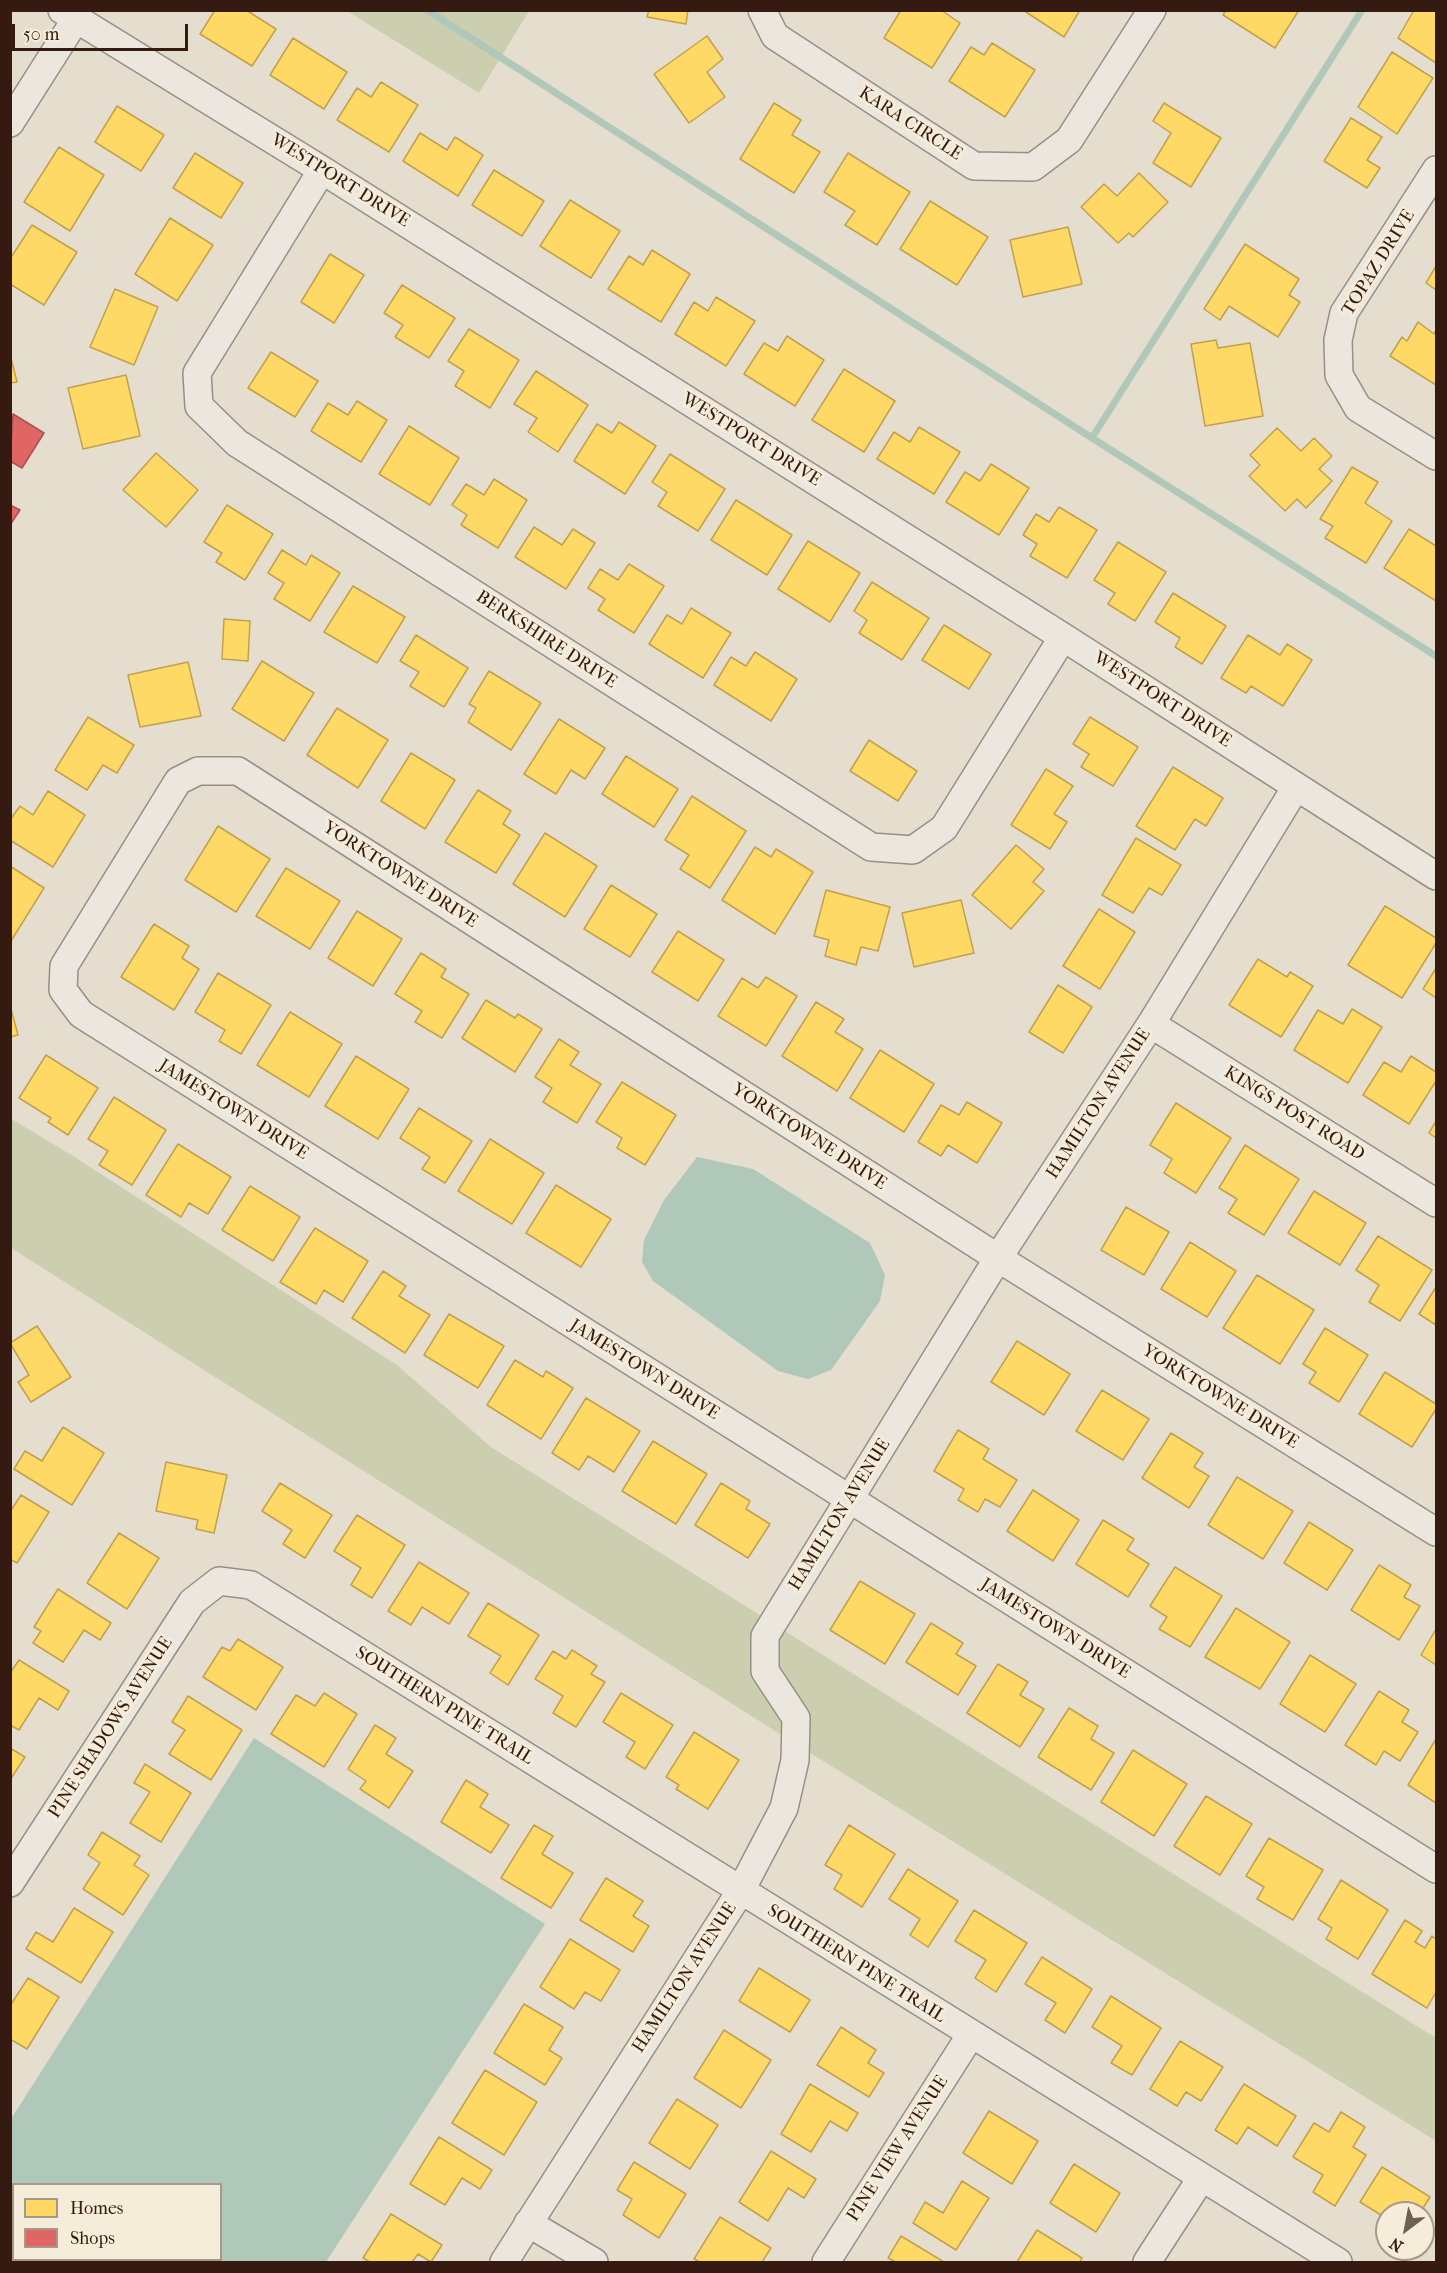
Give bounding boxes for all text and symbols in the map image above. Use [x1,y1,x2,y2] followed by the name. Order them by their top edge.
[15,12,190,50] scale bar
[23,24,59,45] text: 50 m
[854,83,966,165] street label: KARA CIRCLE
[266,129,414,233] street label: WESTPORT DRIVE
[1338,206,1420,320] street label: TOPAZ DRIVE
[677,388,825,492] street label: WESTPORT DRIVE
[472,586,620,694] street label: BERKSHIRE DRIVE
[1089,647,1235,753] street label: WESTPORT DRIVE
[319,817,481,933] street label: YORKTOWNE DRIVE
[1042,1025,1156,1183] street label: HAMILTON AVENUE
[154,1055,312,1165] street label: JAMESTOWN DRIVE
[1220,1062,1368,1166] street label: KINGS POST ROAD
[728,1079,890,1195] street label: YORKTOWNE DRIVE
[565,1315,723,1425] street label: JAMESTOWN DRIVE
[1138,1340,1302,1454] street label: YORKTOWNE DRIVE
[784,1435,896,1595] street label: HAMILTON AVENUE
[976,1574,1134,1684] street label: JAMESTOWN DRIVE
[44,1633,178,1823] street label: PINE SHADOWS AVENUE
[351,1642,537,1770] street label: SOUTHERN PINE TRAIL
[628,1899,742,2057] street label: HAMILTON AVENUE
[763,1900,949,2028] street label: SOUTHERN PINE TRAIL
[843,2072,953,2226] street label: PINE VIEW AVENUE
[12,2183,222,2261] legend
[70,2198,124,2219] text: Homes
[1375,2201,1435,2261] north arrow
[70,2228,115,2249] text: Shops
[1386,2234,1406,2256] text: N

